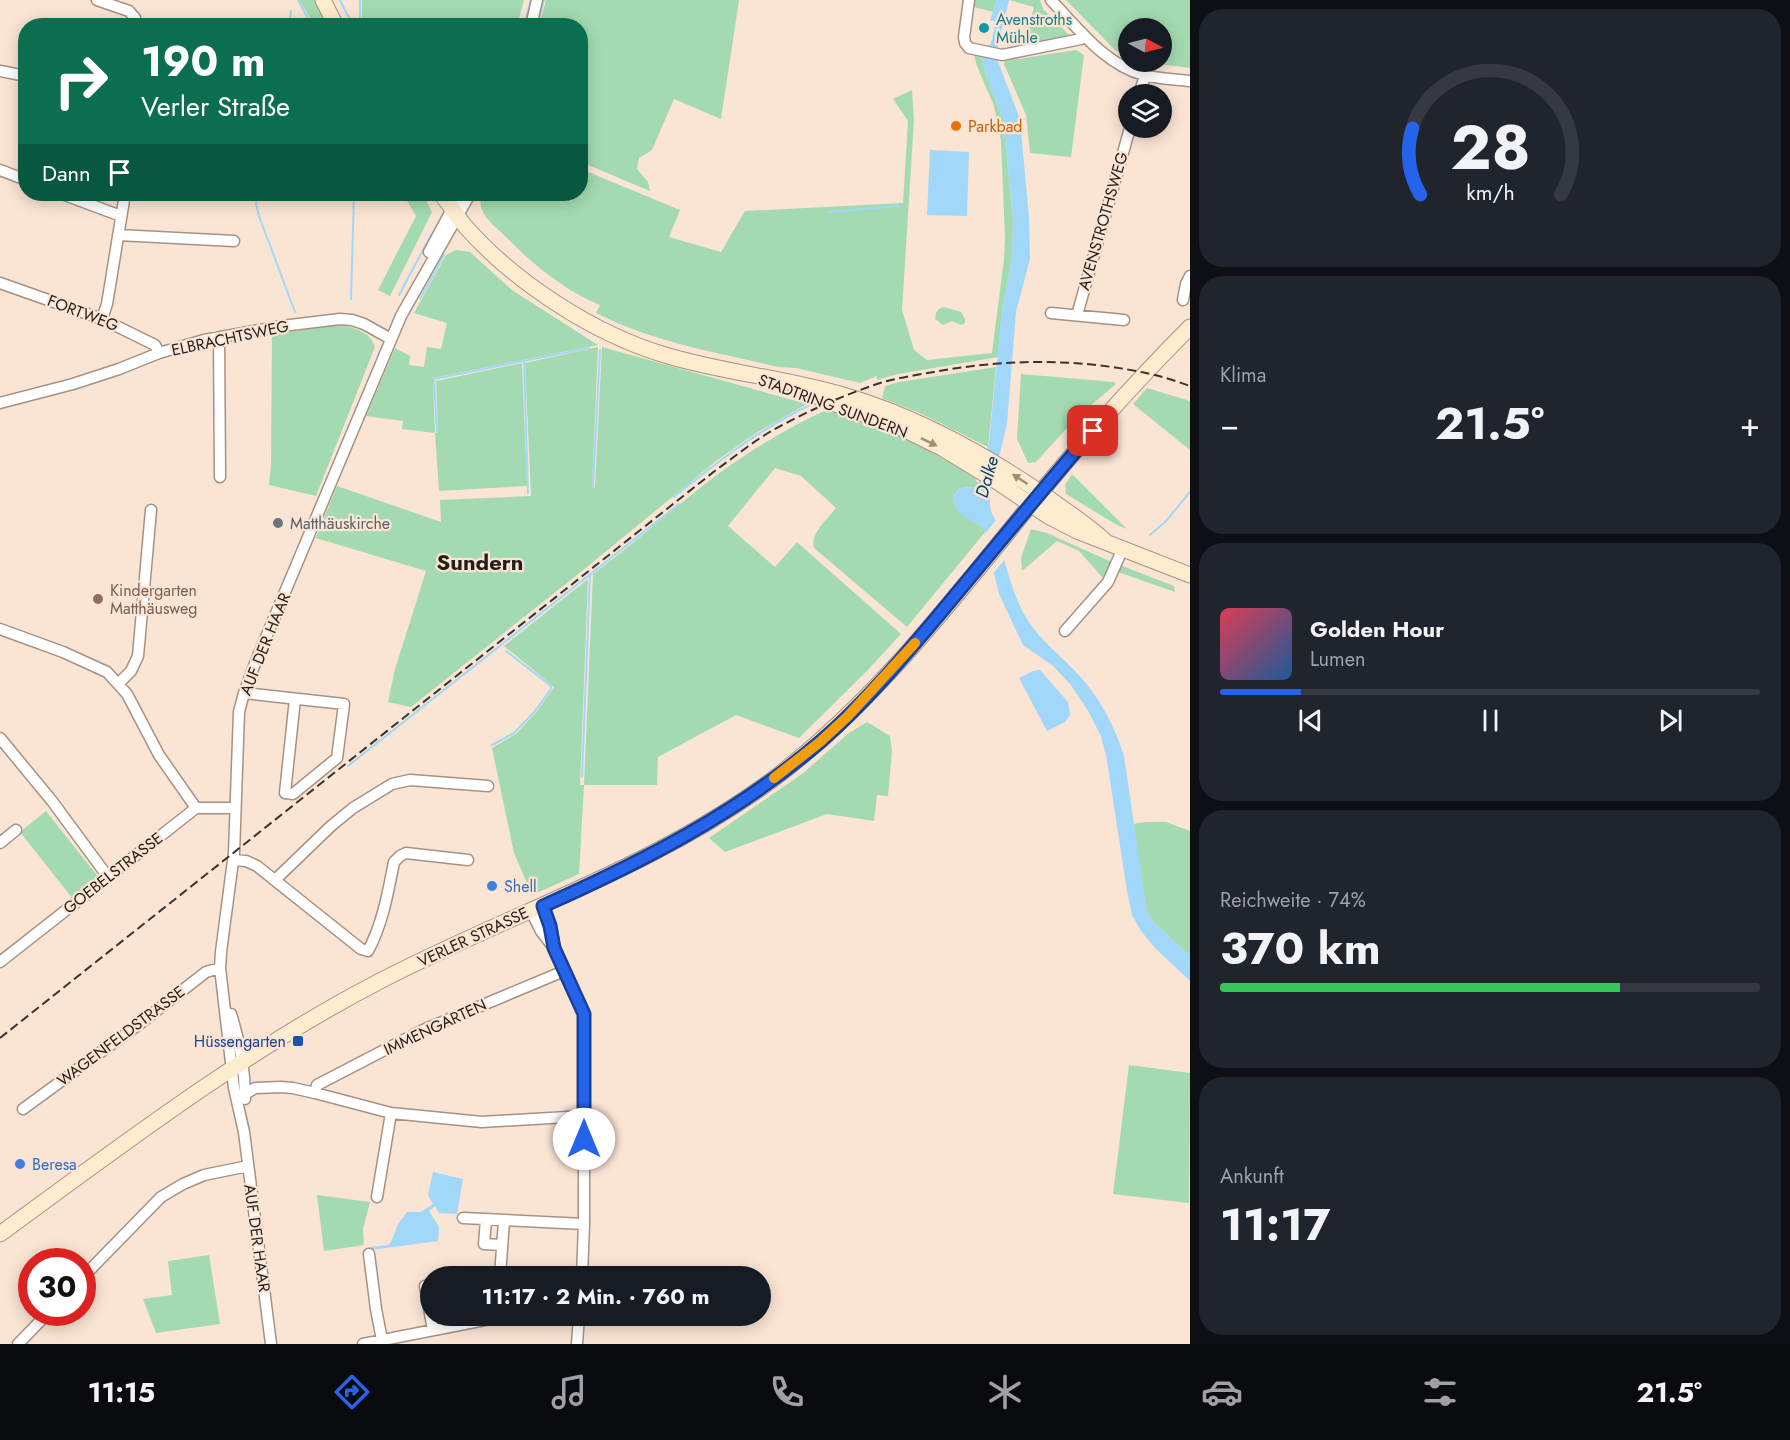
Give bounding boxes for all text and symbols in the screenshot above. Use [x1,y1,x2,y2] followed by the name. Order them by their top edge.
[996,8,1072,49] place label: Avenstroths Mühle
[1118,18,1172,72] north arrow
[1118,18,1172,138] map controls
[977,21,991,35] marker: Avenstroths Mühle
[141,31,265,92] text: 190 m
[42,42,120,120] icon: right
[1118,84,1172,138] button: layers
[141,87,290,126] text: Verler Straße
[1450,102,1530,192] text: 28
[968,115,1022,138] place label: Parkbad
[949,119,963,133] marker: Parkbad
[1072,149,1134,293] street label: AVENSTROTHSWEG
[103,156,136,189] icon: arrive
[42,157,91,189] text: Dann
[1466,177,1514,208] text: km/h
[44,289,122,337] street label: FORTWEG
[169,314,291,362] street label: ELBRACHTSWEG
[1220,361,1266,390] text: Klima
[755,368,911,444] street label: STADTRING SUNDERN
[1435,391,1544,456] text: 21.5°
[1220,401,1239,448] text: −
[1740,401,1760,448] text: +
[1067,405,1118,456] pin
[1076,414,1109,447] icon: arrive
[920,437,937,446] one-way arrow
[969,453,1005,501] water label: Dalke
[1012,474,1028,485] one-way arrow
[290,512,390,535] place label: Matthäuskirche
[271,516,285,530] marker: Matthäuskirche
[437,546,523,578] district label: Sundern
[110,579,197,620] place label: Kindergarten Matthäusweg
[234,589,296,699] street label: AUF DER HAAR
[91,592,105,606] marker: Kindergarten Matthäusweg
[1310,613,1444,645] text: Golden Hour
[1310,645,1366,674] text: Lumen
[1294,704,1327,737] icon: previous
[1474,704,1507,737] icon: pause
[1654,704,1687,737] icon: next
[58,827,168,919] street label: GOEBELSTRASSE
[504,875,537,898] place label: Shell
[485,879,499,893] marker: Shell
[1220,886,1366,915] text: Reichweite · 74%
[414,901,532,973] street label: VERLER STRASSE
[1220,916,1381,981] text: 370 km
[52,980,190,1092] street label: WAGENFELDSTRASSE
[380,993,490,1061] street label: IMMENGARTEN
[194,1030,286,1053] place label: Hüssengarten
[291,1034,305,1048] marker: Hüssengarten
[552,1107,616,1171] position arrow
[32,1153,77,1176] place label: Beresa
[13,1157,27,1171] marker: Beresa
[1220,1162,1284,1191] text: Ankunft
[238,1183,276,1294] street label: AUF DER HAAR
[1220,1192,1330,1257] text: 11:17
[18,1248,96,1326] speed limit sign: 30
[481,1280,710,1312] text: 11:17 · 2 Min. · 760 m
[331,1371,373,1413] icon: directions
[548,1371,590,1413] icon: music
[766,1371,808,1413] icon: phone
[984,1371,1026,1413] icon: climate
[1201,1371,1243,1413] icon: car
[1419,1371,1461,1413] icon: filters
[88,1373,155,1412] text: 11:15
[1637,1373,1702,1412] text: 21.5°

